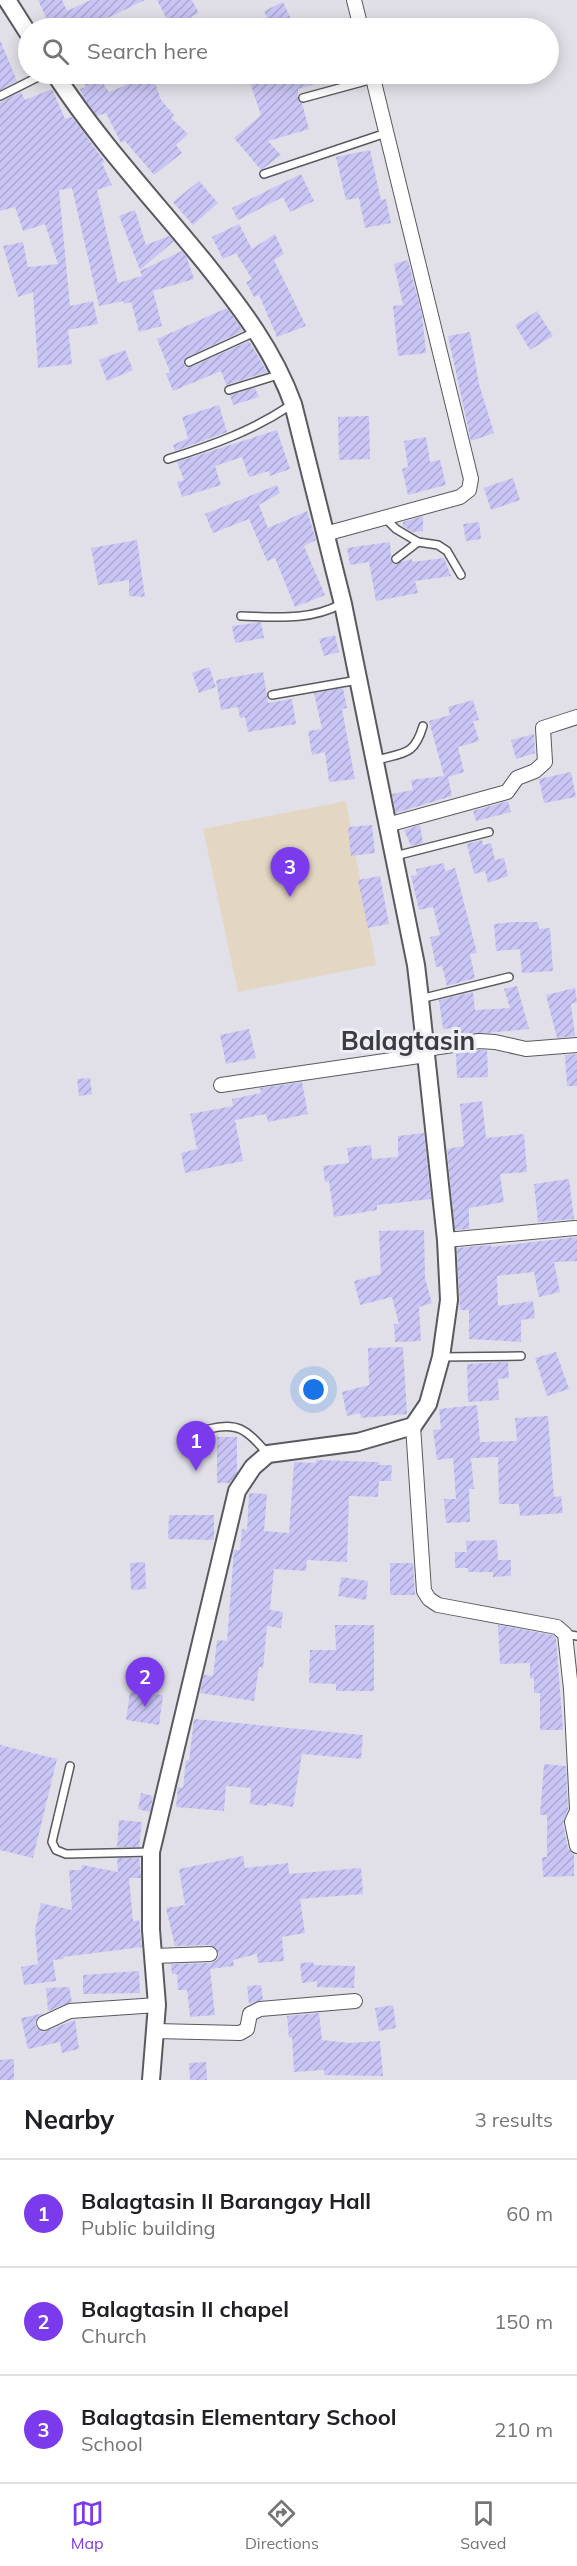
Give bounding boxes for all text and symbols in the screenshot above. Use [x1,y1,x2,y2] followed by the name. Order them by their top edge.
[18,18,559,84] search box
[39,35,72,68] icon: search
[87,37,208,65] text: Search here
[270,848,310,897] pin: 3
[341,1024,475,1057] district label: Balagtasin
[299,1375,328,1404] your location
[176,1422,216,1471] pin: 1
[126,1658,164,1707] pin: 2
[24,2103,114,2136] text: Nearby
[475,2107,553,2132] text: 3 results
[81,2187,371,2215] text: Balagtasin II Barangay Hall
[38,2201,50,2226] text: 1
[506,2201,553,2226] text: 60 m
[81,2215,216,2240] text: Public building
[81,2295,289,2323] text: Balagtasin II chapel
[38,2309,50,2334] text: 2
[494,2309,553,2334] text: 150 m
[81,2323,147,2348] text: Church
[81,2403,397,2431] text: Balagtasin Elementary School
[38,2417,50,2442] text: 3
[494,2417,553,2442] text: 210 m
[81,2431,143,2456] text: School
[71,2497,104,2553] tab: Map
[245,2497,319,2553] tab: Directions
[460,2497,506,2553] tab: Saved

